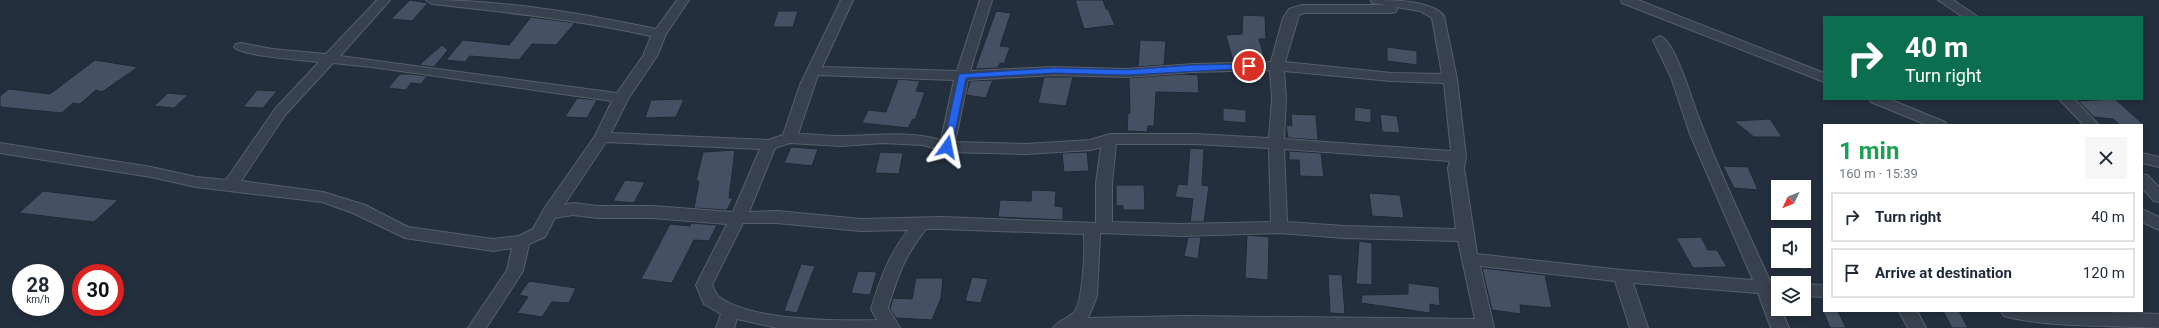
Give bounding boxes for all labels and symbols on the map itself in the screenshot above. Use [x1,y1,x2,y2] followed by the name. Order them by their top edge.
[1232,49,1266,83] pin
[926,126,968,168] position arrow
[1771,180,1811,220] north arrow
[72,264,124,316] speed limit sign: 30

